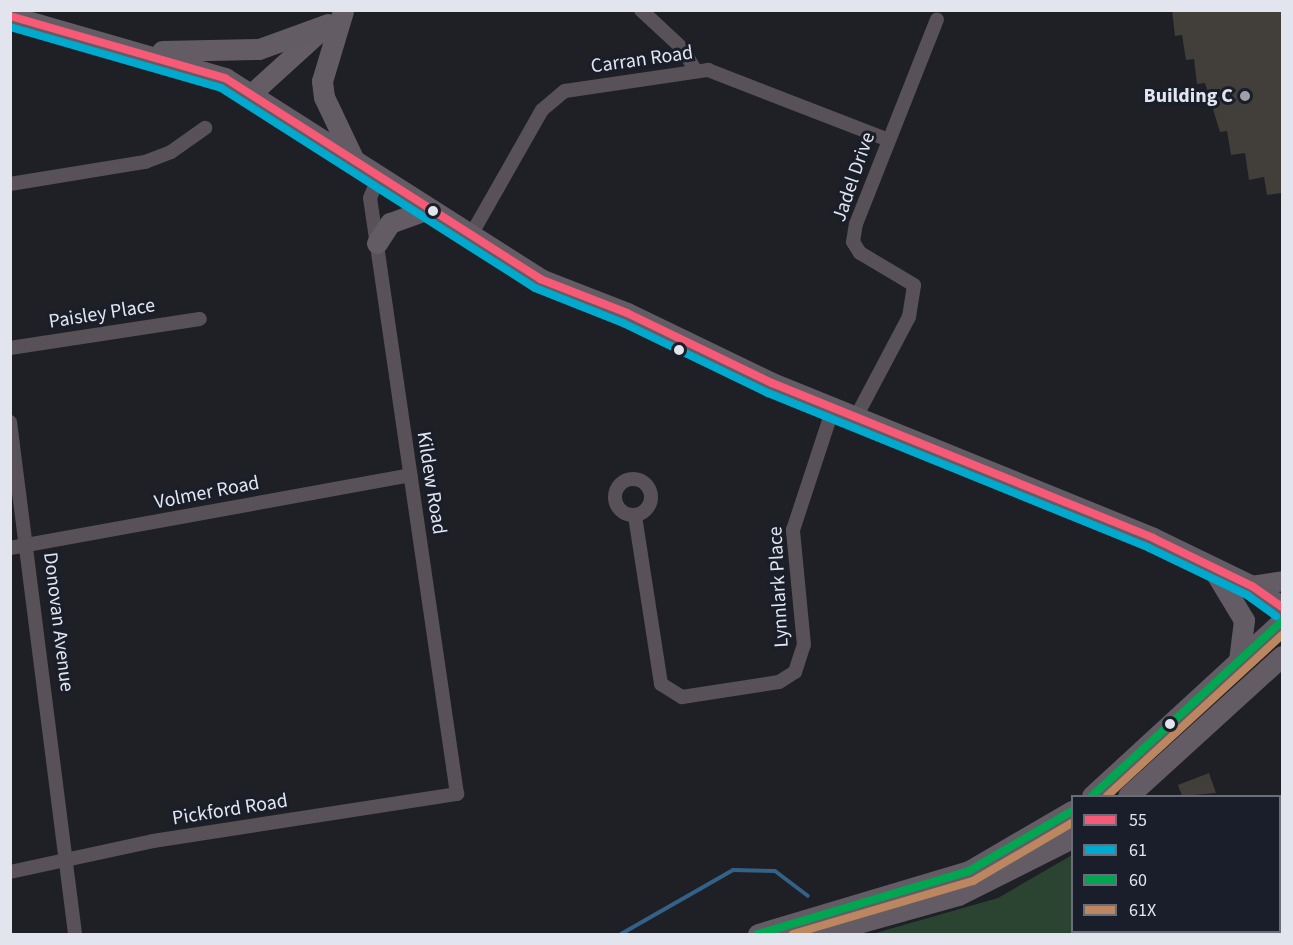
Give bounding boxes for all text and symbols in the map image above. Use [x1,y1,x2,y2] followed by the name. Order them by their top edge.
[589,41,695,79] street label: Carran Road
[1144,84,1233,108] place label: Building C
[1238,89,1252,103] marker: Building C
[827,129,881,225] street label: Jadel Drive
[427,205,439,217] unlabelled marker
[47,294,157,334] street label: Paisley Place
[673,344,685,356] unlabelled marker
[411,430,451,536] street label: Kildew Road
[153,471,261,515] street label: Volmer Road
[764,526,794,648] street label: Lynnlark Place
[38,551,78,693] street label: Donovan Avenue
[1164,718,1176,730] unlabelled marker
[171,789,289,831] street label: Pickford Road
[1071,795,1281,933] legend
[1129,808,1147,833] text: 55
[1129,838,1147,863] text: 61
[1129,868,1147,893] text: 60
[1129,898,1156,923] text: 61X

